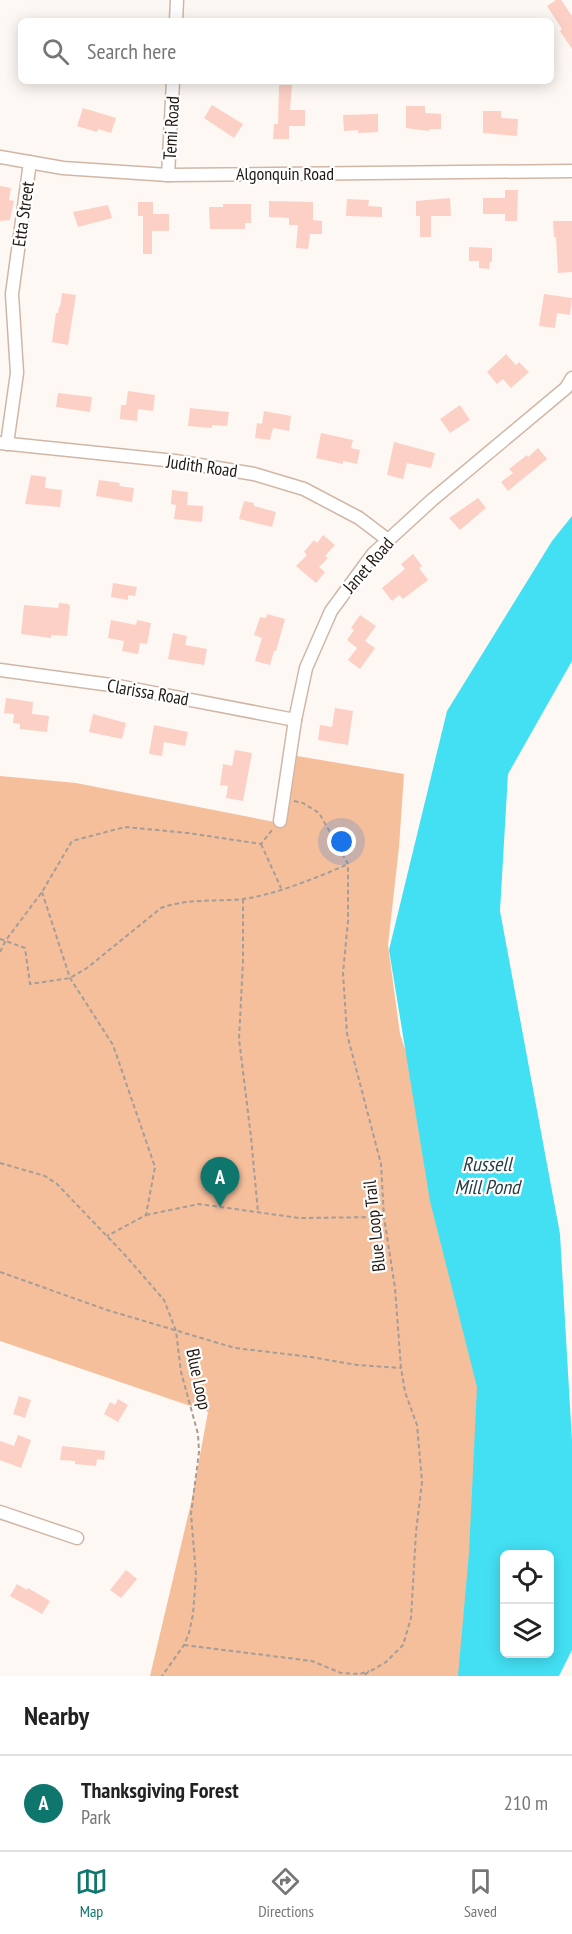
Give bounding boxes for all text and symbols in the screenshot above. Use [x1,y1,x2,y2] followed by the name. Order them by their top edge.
[18,18,554,84] search box
[39,35,72,68] icon: search
[87,37,176,65] text: Search here
[158,96,184,160] street label: Temi Road
[236,162,334,185] street label: Algonquin Road
[7,180,39,248] street label: Etta Street
[164,450,239,482] street label: Judith Road
[337,532,398,598] street label: Janet Road
[105,674,191,710] street label: Clarissa Road
[327,827,356,856] your location
[454,1151,522,1200] water label: Russell Mill Pond
[200,1158,240,1207] pin: A
[358,1178,390,1273] street label: Blue Loop Trail
[181,1346,217,1412] street label: Blue Loop
[500,1550,554,1658] map controls
[500,1550,554,1604] button: locate
[500,1604,554,1658] button: layers
[24,1699,89,1732] text: Nearby
[81,1776,239,1804] text: Thanksgiving Forest
[38,1790,49,1816] text: A
[504,1790,548,1816] text: 210 m
[81,1804,111,1830] text: Park
[75,1865,108,1921] tab: Map
[258,1865,314,1921] tab: Directions
[464,1865,497,1921] tab: Saved

